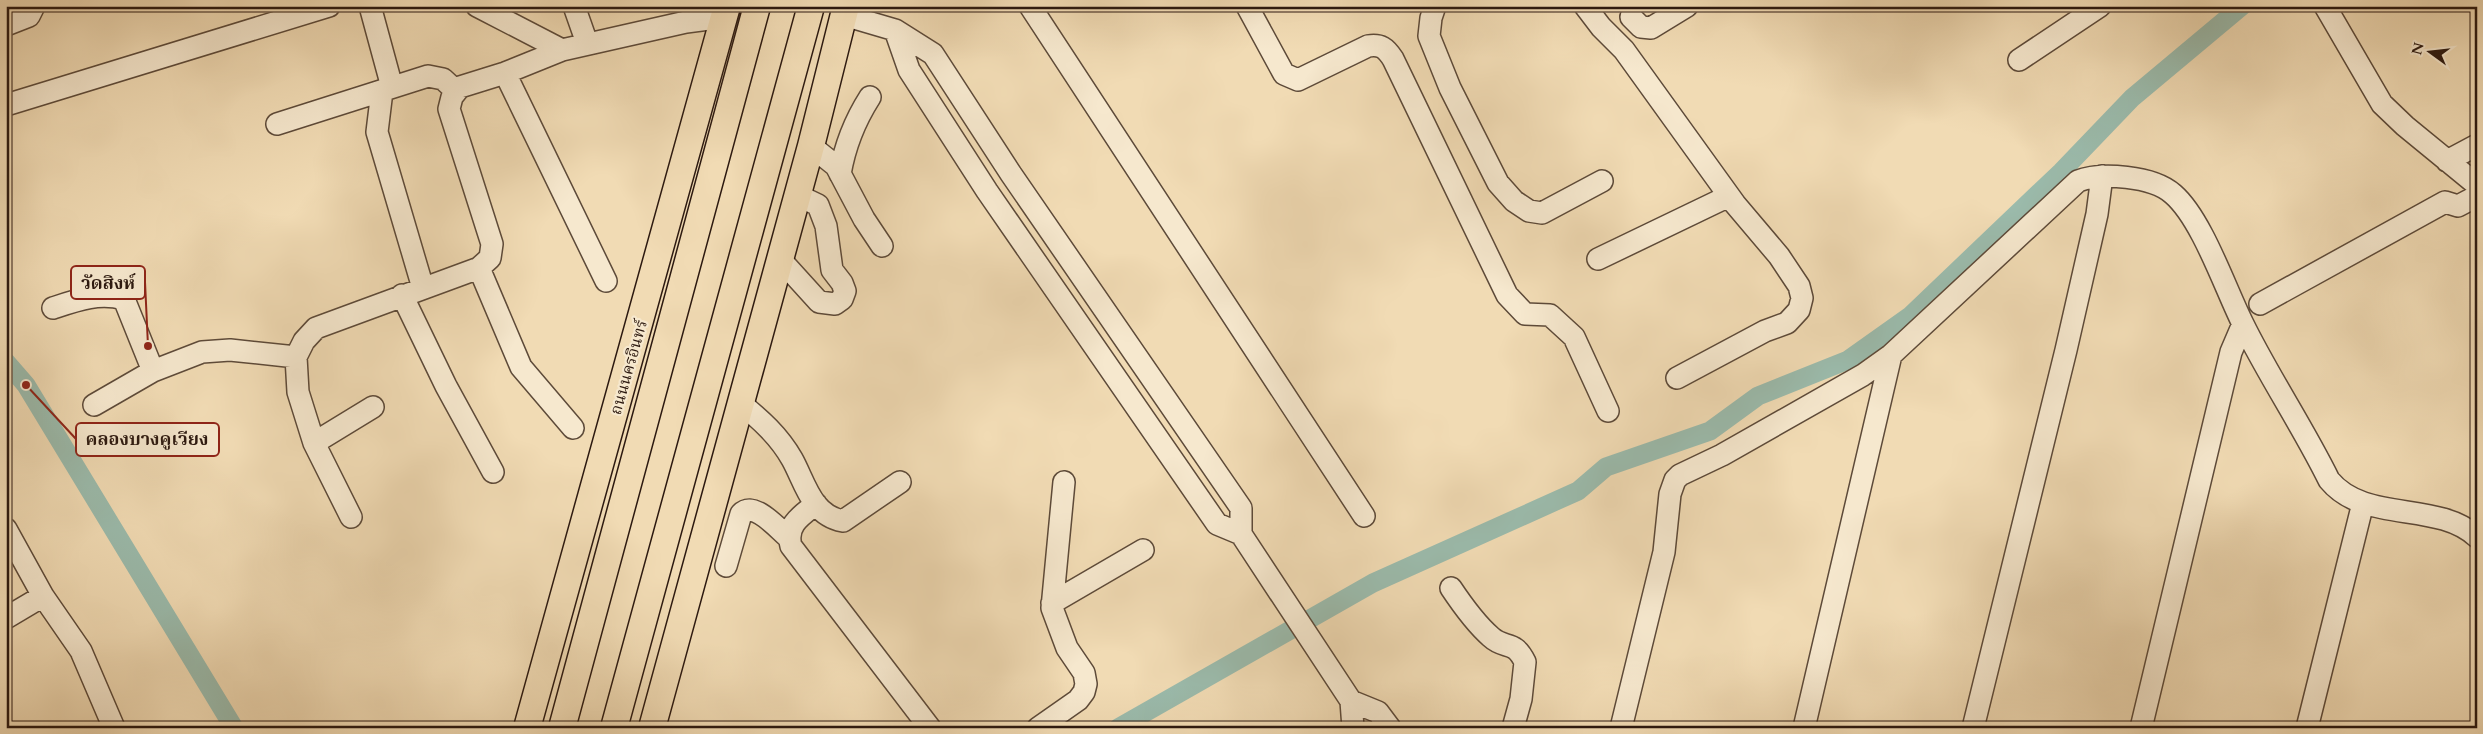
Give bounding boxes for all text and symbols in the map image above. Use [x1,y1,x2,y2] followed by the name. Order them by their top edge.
[2406,28,2456,78] north arrow
[2407,40,2429,57] text: N
[71,266,145,299] callout: วัดสิงห์
[81,271,136,296] text: วัดสิงห์
[605,316,653,417] street label: ถนนนครอินทร์
[76,423,219,456] callout: คลองบางคูเวียง
[86,427,208,452] text: คลองบางคูเวียง

